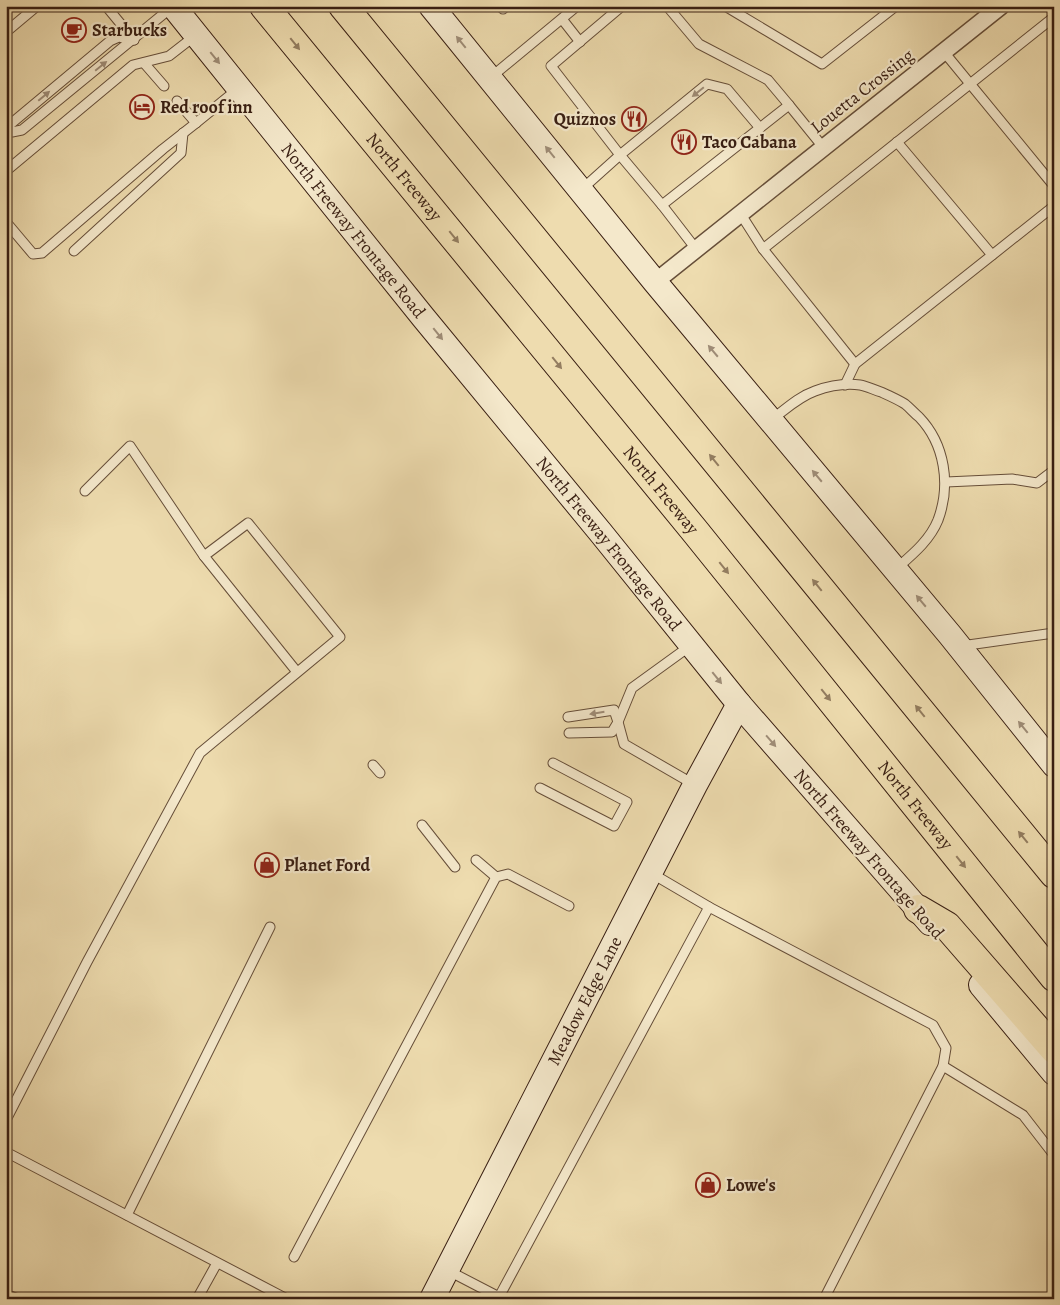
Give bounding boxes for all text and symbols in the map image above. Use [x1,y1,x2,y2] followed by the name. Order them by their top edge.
[61,17,87,43] cafe icon: Starbucks
[92,18,167,42] place label: Starbucks
[455,36,466,49] one-way arrow
[289,38,300,50] one-way arrow
[805,43,919,139] street label: Louetta Crossing
[209,51,220,64] one-way arrow
[94,60,107,71] one-way arrow
[691,86,704,97] one-way arrow
[38,90,50,102] one-way arrow
[129,94,155,120] hotel icon: Red roof inn
[160,95,253,119] place label: Red roof inn
[621,106,647,132] restaurant icon: Quiznos
[554,107,616,131] place label: Quiznos
[361,128,448,227] street label: North Freeway
[671,129,697,155] restaurant icon: Taco Cabana
[702,130,797,154] place label: Taco Cabana
[276,138,431,323] street label: North Freeway Frontage Road
[544,146,555,159] one-way arrow
[448,230,459,243] one-way arrow
[432,328,443,341] one-way arrow
[707,345,718,358] one-way arrow
[551,356,562,369] one-way arrow
[618,441,705,540] street label: North Freeway
[531,451,687,636] street label: North Freeway Frontage Road
[708,454,720,466] one-way arrow
[812,470,823,482] one-way arrow
[719,561,730,574] one-way arrow
[812,579,823,591] one-way arrow
[916,595,927,607] one-way arrow
[711,671,722,684] one-way arrow
[821,688,832,701] one-way arrow
[914,705,925,718] one-way arrow
[588,709,604,717] one-way arrow
[1018,721,1029,734] one-way arrow
[765,734,776,747] one-way arrow
[872,756,959,855] street label: North Freeway
[788,764,950,944] street label: North Freeway Frontage Road
[1017,830,1028,843] one-way arrow
[254,852,280,878] shop icon: Planet Ford
[284,853,371,877] place label: Planet Ford
[955,855,966,868] one-way arrow
[542,932,628,1069] street label: Meadow Edge Lane
[695,1172,721,1198] shop icon: Lowe's
[726,1173,776,1197] place label: Lowe's

